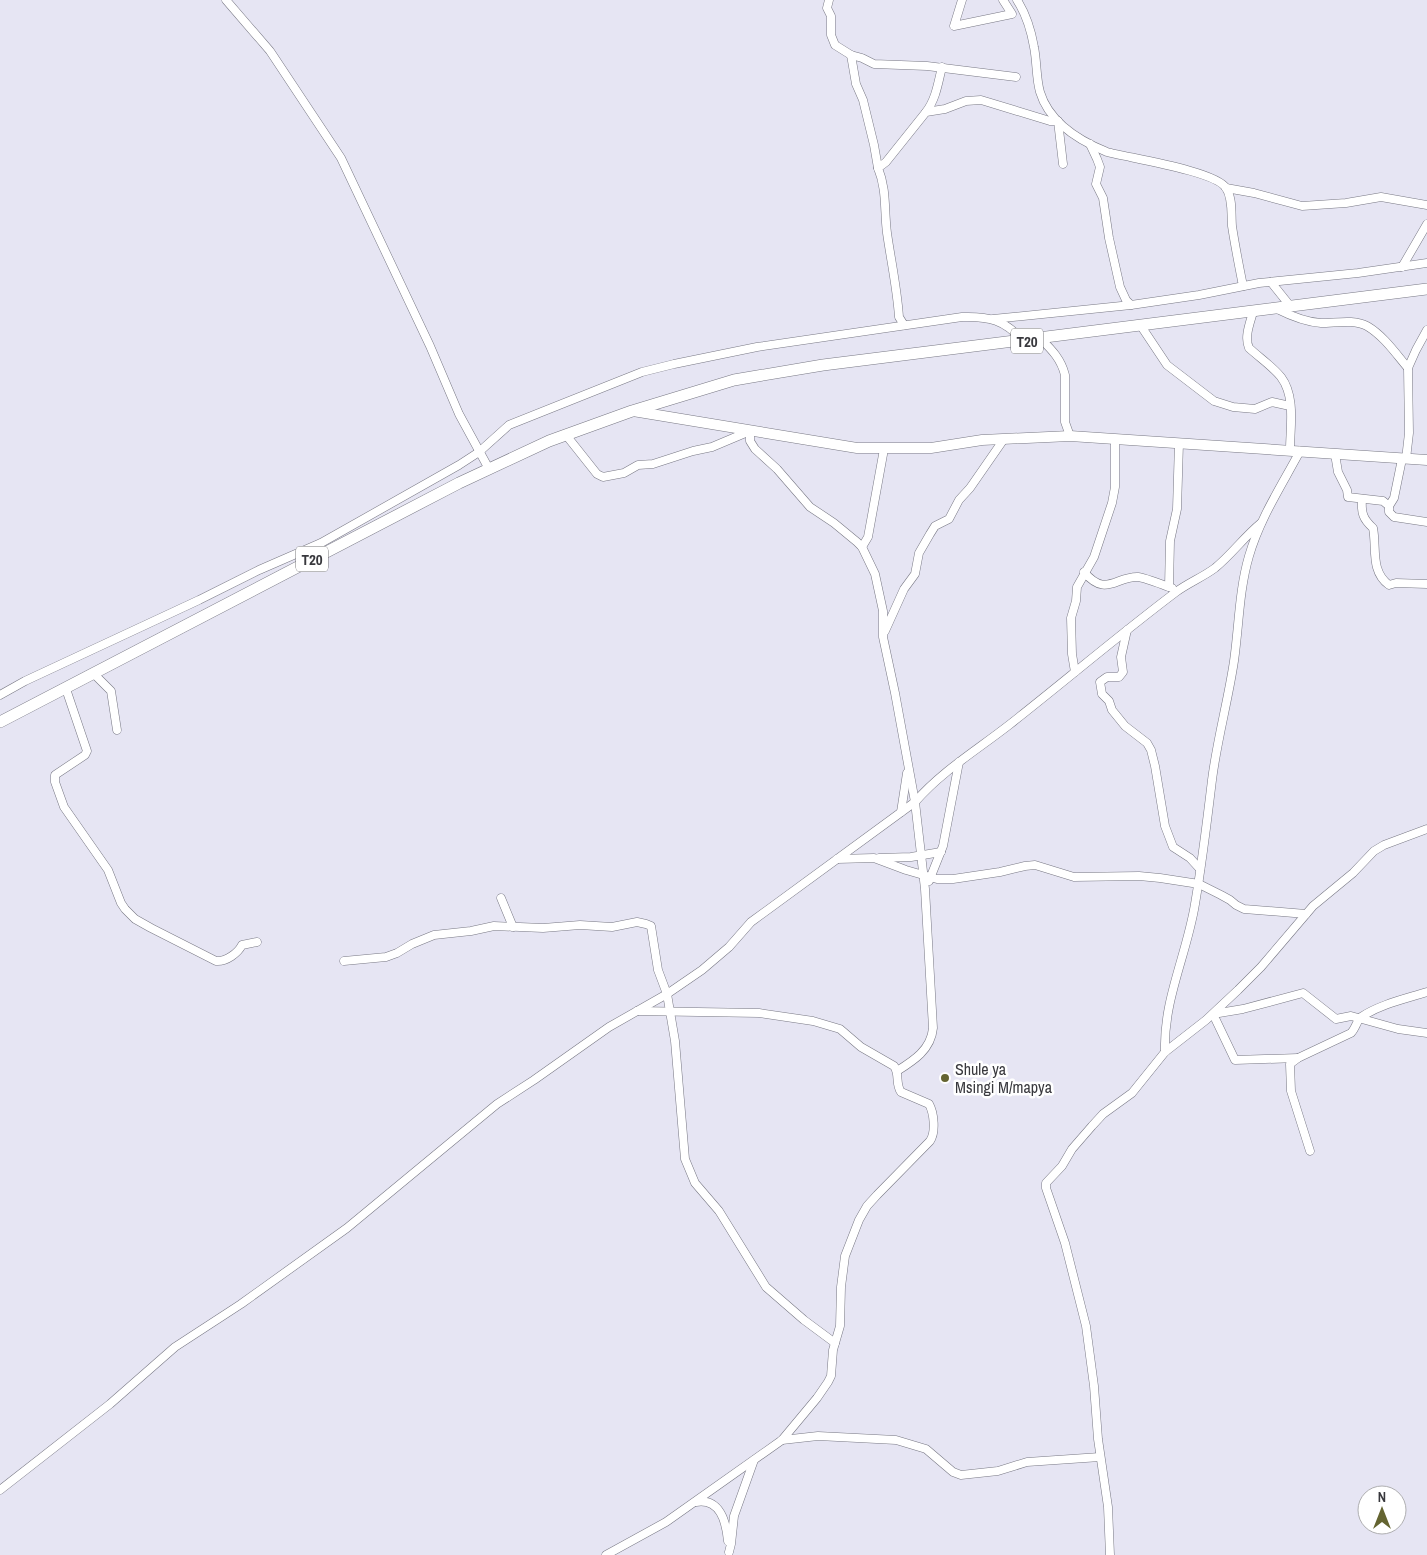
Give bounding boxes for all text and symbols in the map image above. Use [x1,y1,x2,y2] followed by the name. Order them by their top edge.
[1011,328,1043,354] road number: T20
[296,546,328,572] road number: T20
[955,1058,1053,1098] place label: Shule ya Msingi M/mapya
[939,1072,951,1084] marker: Shule ya Msingi M/mapya
[1357,1485,1407,1535] north arrow
[1378,1488,1386,1506] text: N

